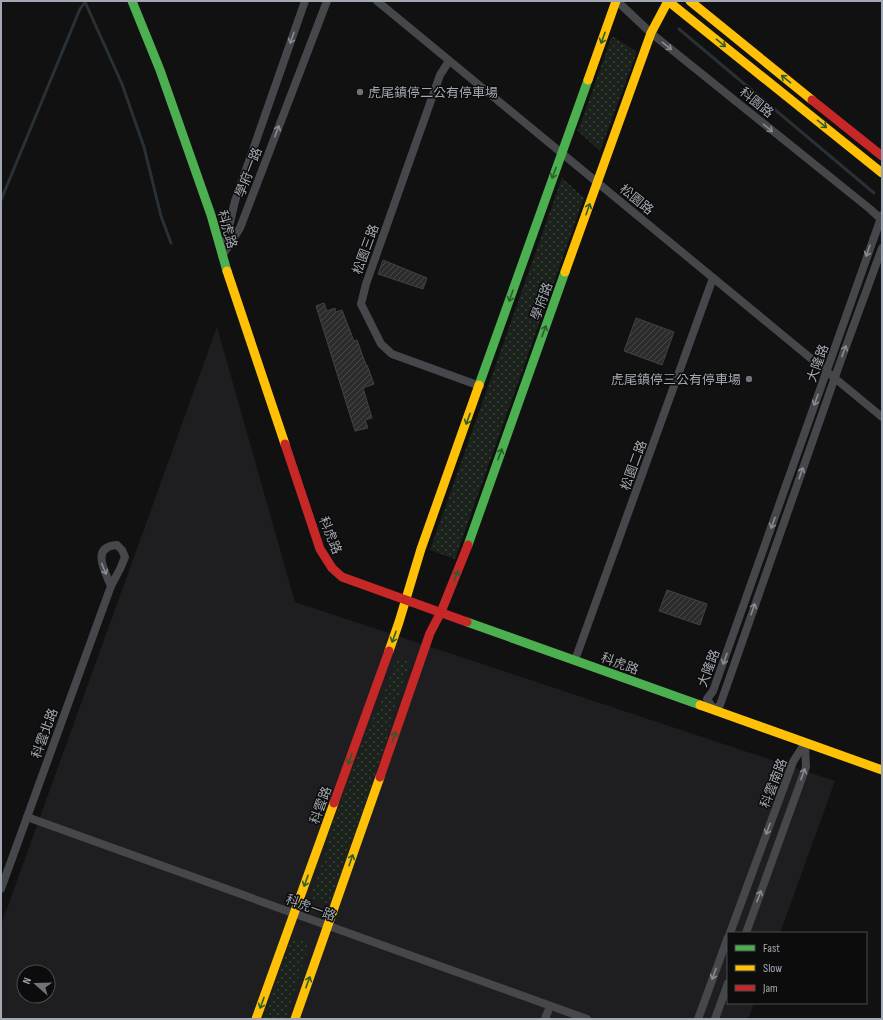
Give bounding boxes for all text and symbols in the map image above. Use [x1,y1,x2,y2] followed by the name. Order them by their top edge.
[288,31,296,43] one-way arrow
[598,31,606,43] one-way arrow
[715,39,726,47] one-way arrow
[661,42,672,51] one-way arrow
[781,75,792,83] one-way arrow
[736,84,777,121] street label: 科園路
[368,85,498,101] place label: 虎尾鎮停二公有停車場
[355,87,365,97] marker: 虎尾鎮停二公有停車場
[817,120,827,129] one-way arrow
[763,123,774,132] one-way arrow
[274,125,282,137] one-way arrow
[232,145,266,200] street label: 學府一路
[550,167,558,179] one-way arrow
[616,181,657,218] street label: 松園路
[585,204,593,216] one-way arrow
[214,208,240,250] street label: 科虎路
[350,222,382,277] street label: 松園三路
[864,245,872,257] one-way arrow
[528,280,556,322] street label: 學府路
[507,290,515,302] one-way arrow
[541,326,549,338] one-way arrow
[804,342,832,384] street label: 大隆路
[841,345,849,357] one-way arrow
[611,372,741,388] place label: 虎尾鎮停三公有停車場
[744,374,754,384] marker: 虎尾鎮停三公有停車場
[812,394,820,406] one-way arrow
[463,412,471,424] one-way arrow
[618,438,650,493] street label: 松園二路
[497,447,504,460] one-way arrow
[798,467,805,480] one-way arrow
[315,514,345,556] street label: 科虎路
[768,517,776,529] one-way arrow
[101,563,109,575] one-way arrow
[452,570,460,582] one-way arrow
[750,604,758,616] one-way arrow
[390,630,397,643] one-way arrow
[694,647,723,689] street label: 大隆路
[599,650,641,678] street label: 科虎路
[720,652,728,664] one-way arrow
[29,706,61,761] street label: 科雲北路
[391,731,398,744] one-way arrow
[346,752,353,765] one-way arrow
[757,756,791,811] street label: 科雲南路
[800,768,808,780] one-way arrow
[307,784,335,826] street label: 科雲路
[763,823,771,835] one-way arrow
[348,854,356,866] one-way arrow
[302,875,309,888] one-way arrow
[756,891,764,903] one-way arrow
[283,892,338,924] street label: 科虎一路
[727,932,867,1004] legend
[763,941,780,956] text: Fast
[763,961,782,976] text: Slow
[16,964,56,1004] north arrow
[710,967,718,979] one-way arrow
[20,976,34,986] text: N
[305,976,312,989] one-way arrow
[762,981,778,996] text: Jam
[257,997,265,1009] one-way arrow

